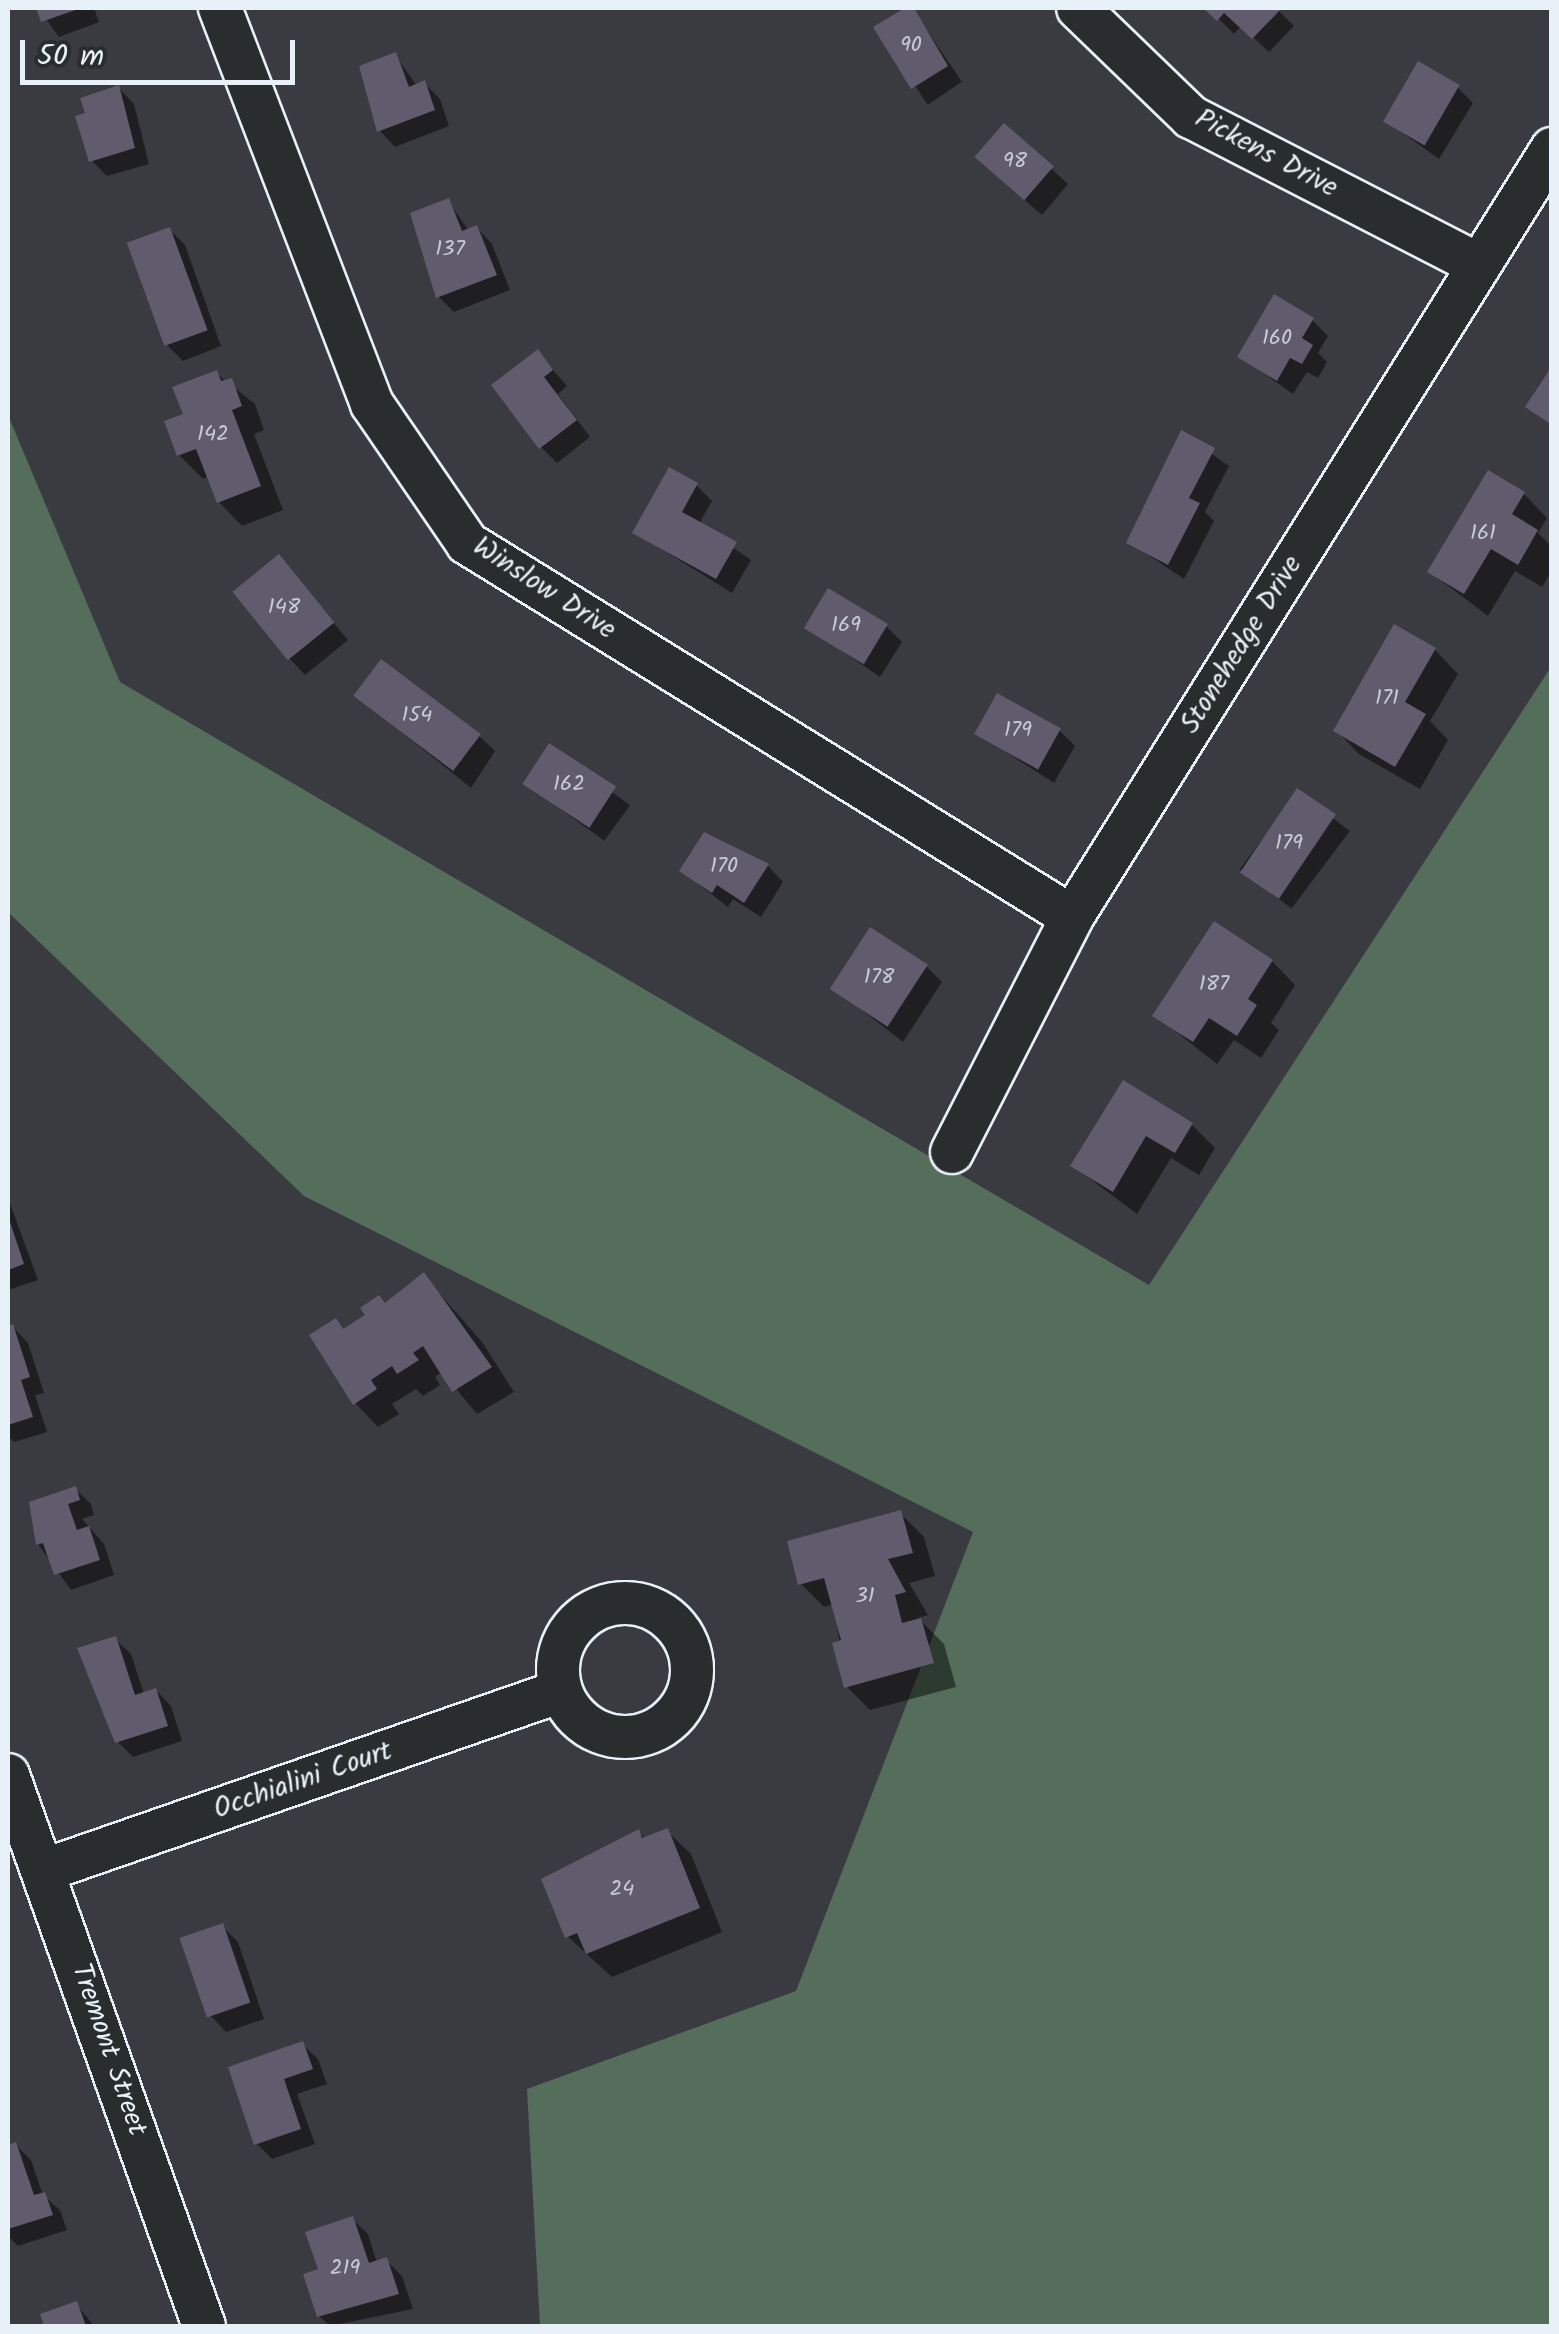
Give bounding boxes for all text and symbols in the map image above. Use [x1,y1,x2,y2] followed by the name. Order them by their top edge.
[25,20,300,82] scale bar
[37,33,104,81] text: 50 m
[900,33,922,59] house number: 90
[1189,102,1343,206] street label: Pickens Drive
[1003,149,1027,175] house number: 98
[435,237,465,263] house number: 137
[1262,326,1292,352] house number: 160
[197,422,229,448] house number: 142
[1470,521,1496,547] house number: 161
[466,530,622,648] street label: Winslow Drive
[1174,550,1310,740] street label: Stonehedge Drive
[268,595,300,621] house number: 148
[831,613,861,639] house number: 169
[1375,686,1399,712] house number: 171
[402,703,432,729] house number: 154
[1004,718,1032,744] house number: 179
[553,772,585,798] house number: 162
[1275,831,1303,857] house number: 179
[710,854,738,880] house number: 170
[864,965,894,991] house number: 178
[1199,972,1229,998] house number: 187
[855,1584,875,1610] house number: 31
[209,1735,397,1827] street label: Occhialini Court
[610,1877,634,1903] house number: 24
[63,1960,153,2140] street label: Tremont Street
[330,2256,360,2282] house number: 219

